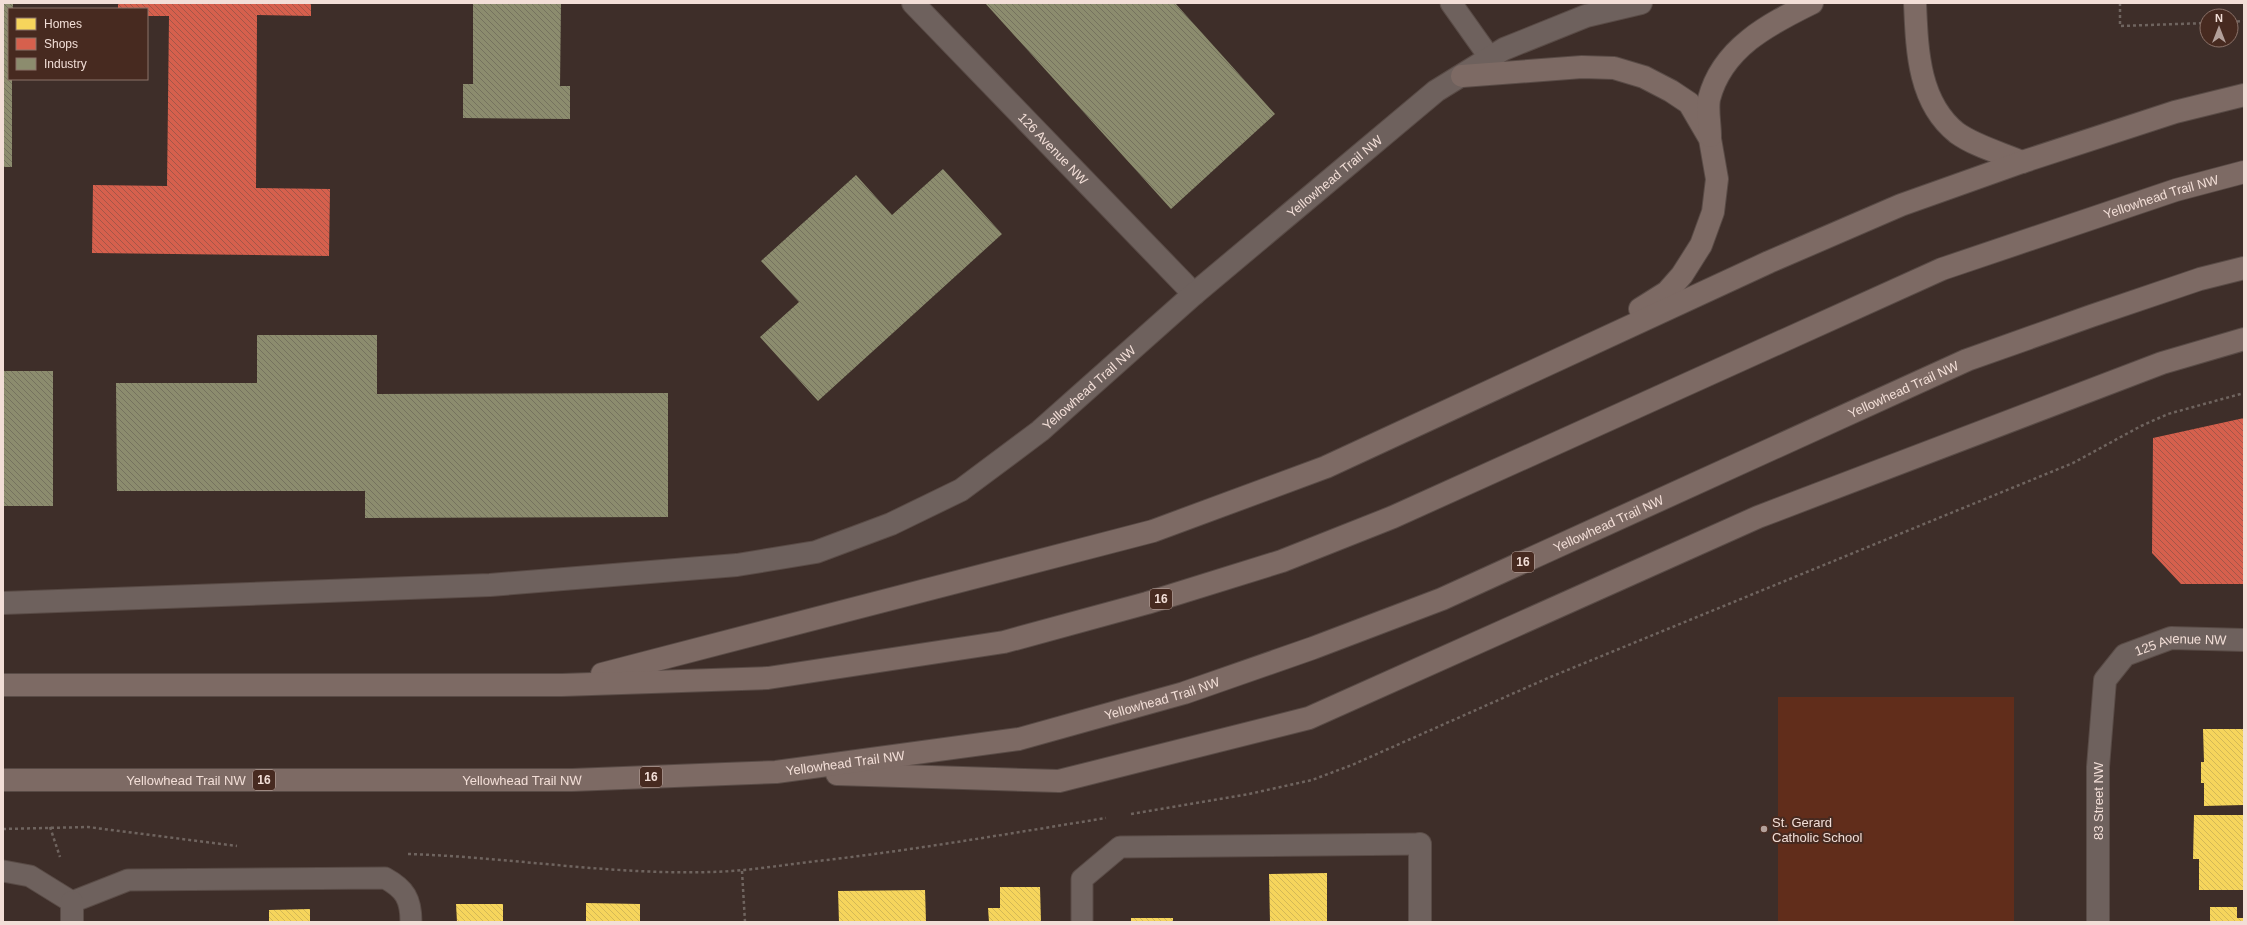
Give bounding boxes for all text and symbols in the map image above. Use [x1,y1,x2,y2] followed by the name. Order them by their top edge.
[8,8,148,80] legend
[2199,8,2239,48] north arrow
[2215,12,2223,24] text: N
[44,17,82,31] text: Homes
[44,37,78,51] text: Shops
[44,57,87,71] text: Industry
[1015,109,1092,188] street label: 126 Avenue NW
[1284,132,1386,220] street label: Yellowhead Trail NW
[2102,171,2221,221] street label: Yellowhead Trail NW
[1039,342,1139,433] street label: Yellowhead Trail NW
[1846,357,1961,421] street label: Yellowhead Trail NW
[1551,491,1666,555] street label: Yellowhead Trail NW
[1512,552,1534,572] road number: 16
[1150,589,1172,609] road number: 16
[2133,630,2227,658] street label: 125 Avenue NW
[1103,673,1222,722] street label: Yellowhead Trail NW
[785,747,906,778] street label: Yellowhead Trail NW
[2091,761,2106,840] street label: 83 Street NW
[640,767,662,787] road number: 16
[253,770,275,790] road number: 16
[462,772,583,788] street label: Yellowhead Trail NW
[126,773,247,788] street label: Yellowhead Trail NW
[1772,815,1862,845] place label: St. Gerard Catholic School
[1759,824,1769,834] marker: St. Gerard Catholic School

